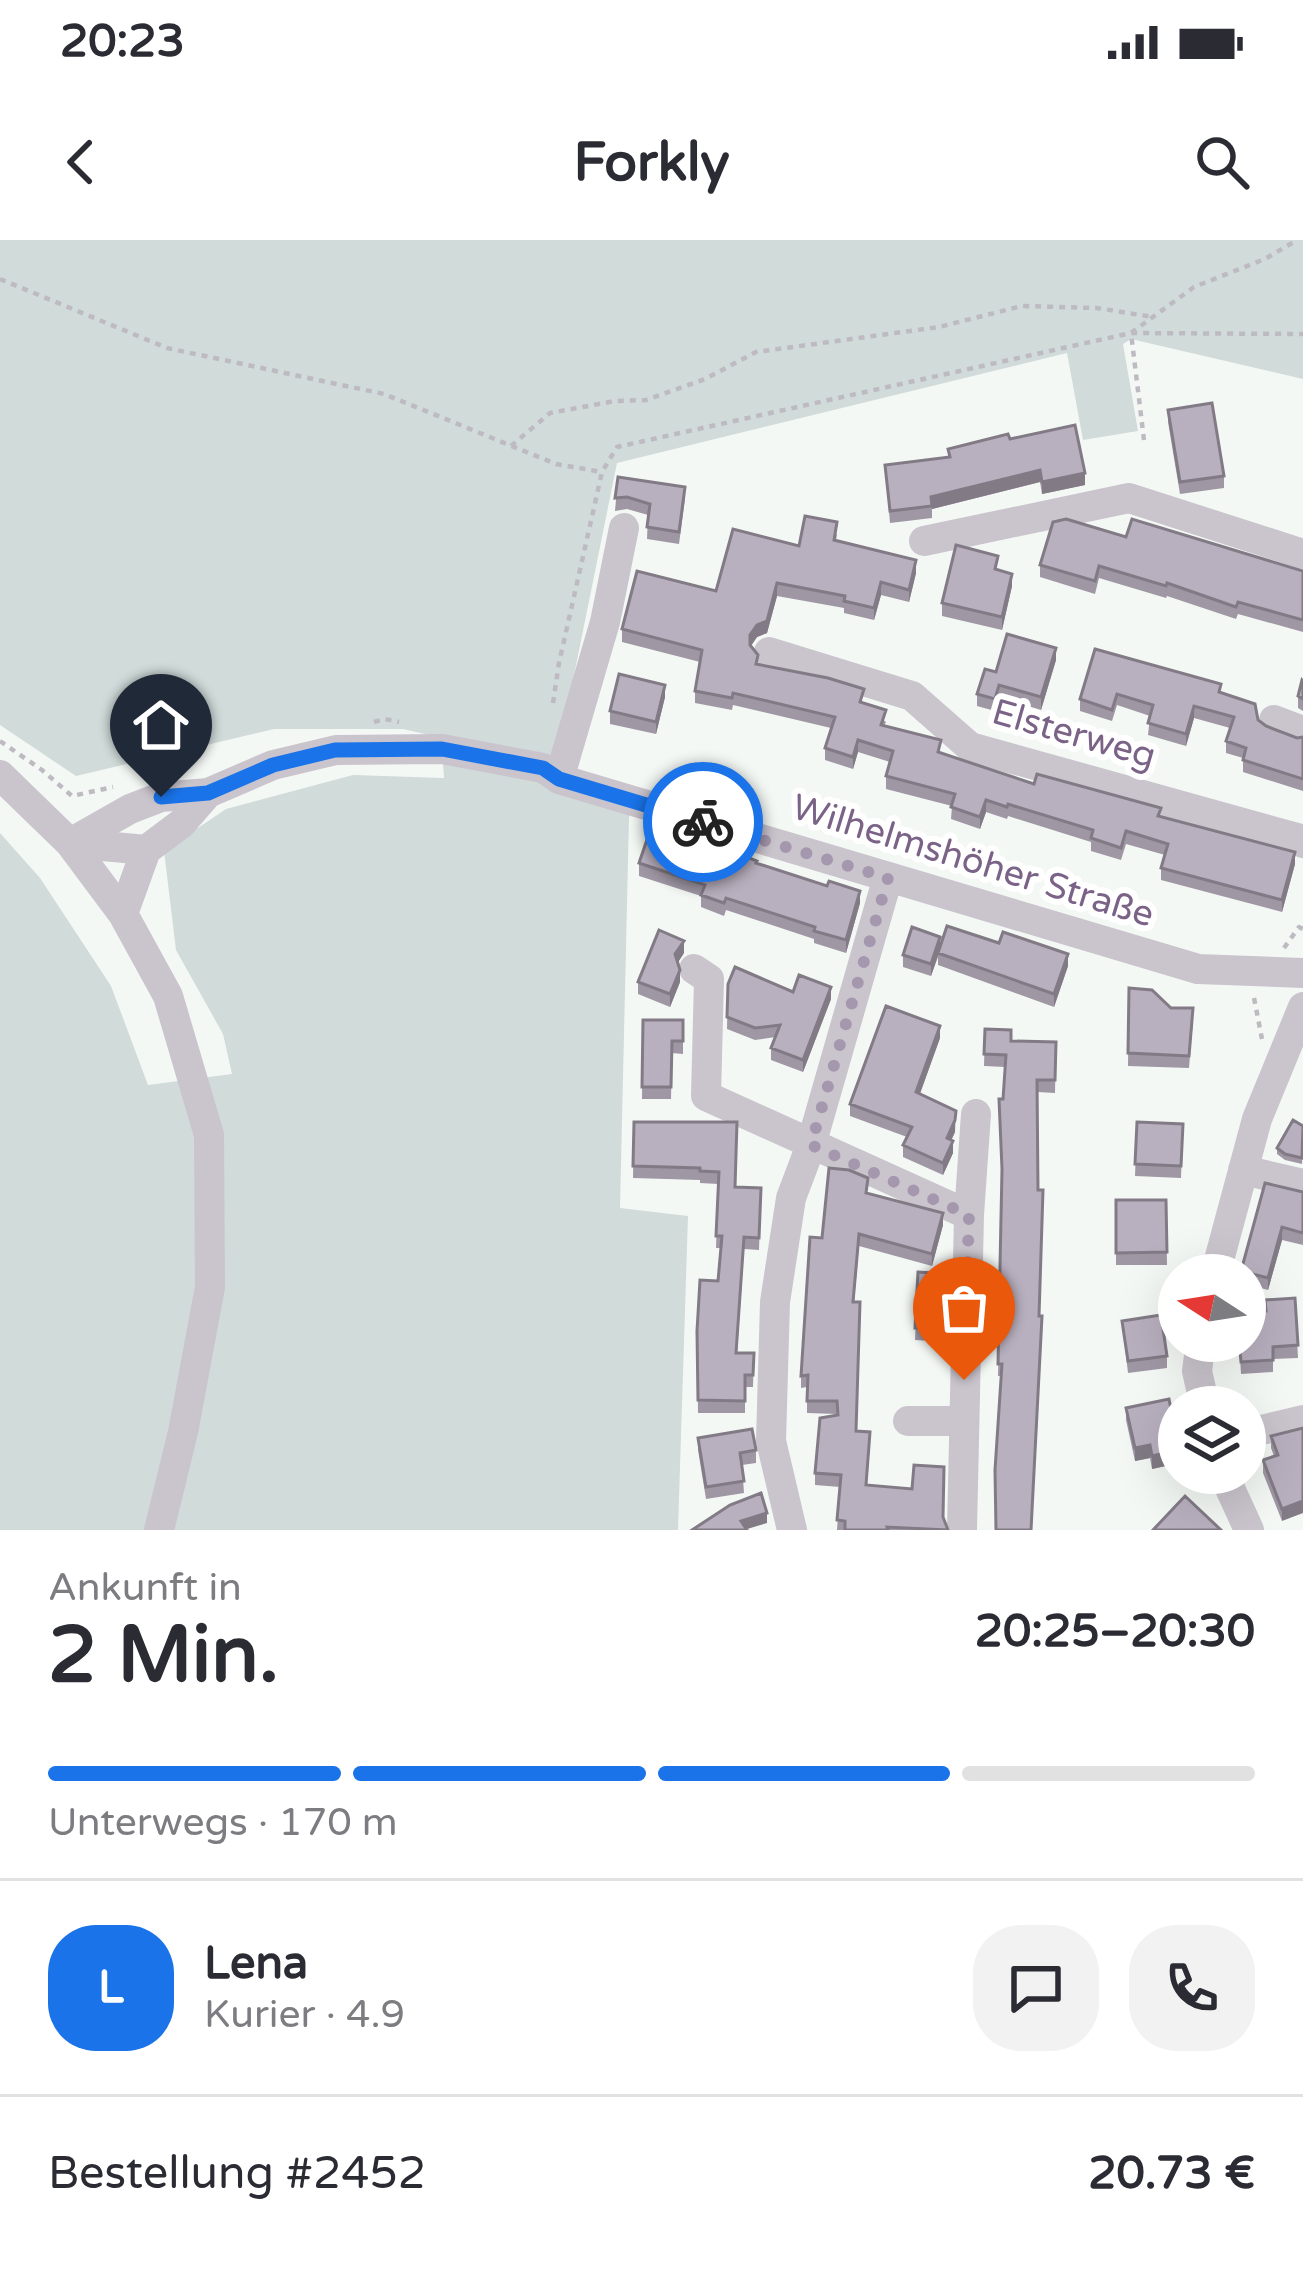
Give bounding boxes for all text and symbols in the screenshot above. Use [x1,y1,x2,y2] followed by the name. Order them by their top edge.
[60,15,185,69] text: 20:23
[48,129,114,195] icon: back
[1189,129,1255,195] icon: search
[573,130,730,195] text: Forkly
[110,674,212,797] pin
[987,690,1161,778] street label: Elsterweg
[128,692,194,758] icon: home
[643,762,763,882] courier
[787,785,1159,937] street label: Wilhelmshöher Straße
[670,789,736,855] icon: bike
[1158,1254,1266,1362] north arrow
[1158,1254,1266,1494] map controls
[913,1257,1015,1380] pin
[931,1275,997,1341] icon: bag
[1158,1386,1266,1494] button: layers
[48,1564,242,1611] text: Ankunft in
[975,1605,1255,1659] text: 20:25–20:30
[48,1609,279,1703] text: 2 Min.
[48,1799,398,1846] text: Unterwegs · 170 m
[973,1925,1099,2051] button: chat
[1129,1925,1255,2051] button: phone
[204,1937,308,1991] text: Lena
[98,1961,124,2015] text: L
[204,1991,405,2038] text: Kurier · 4.9
[48,2147,426,2201] text: Bestellung #2452
[1088,2147,1255,2201] text: 20.73 €

